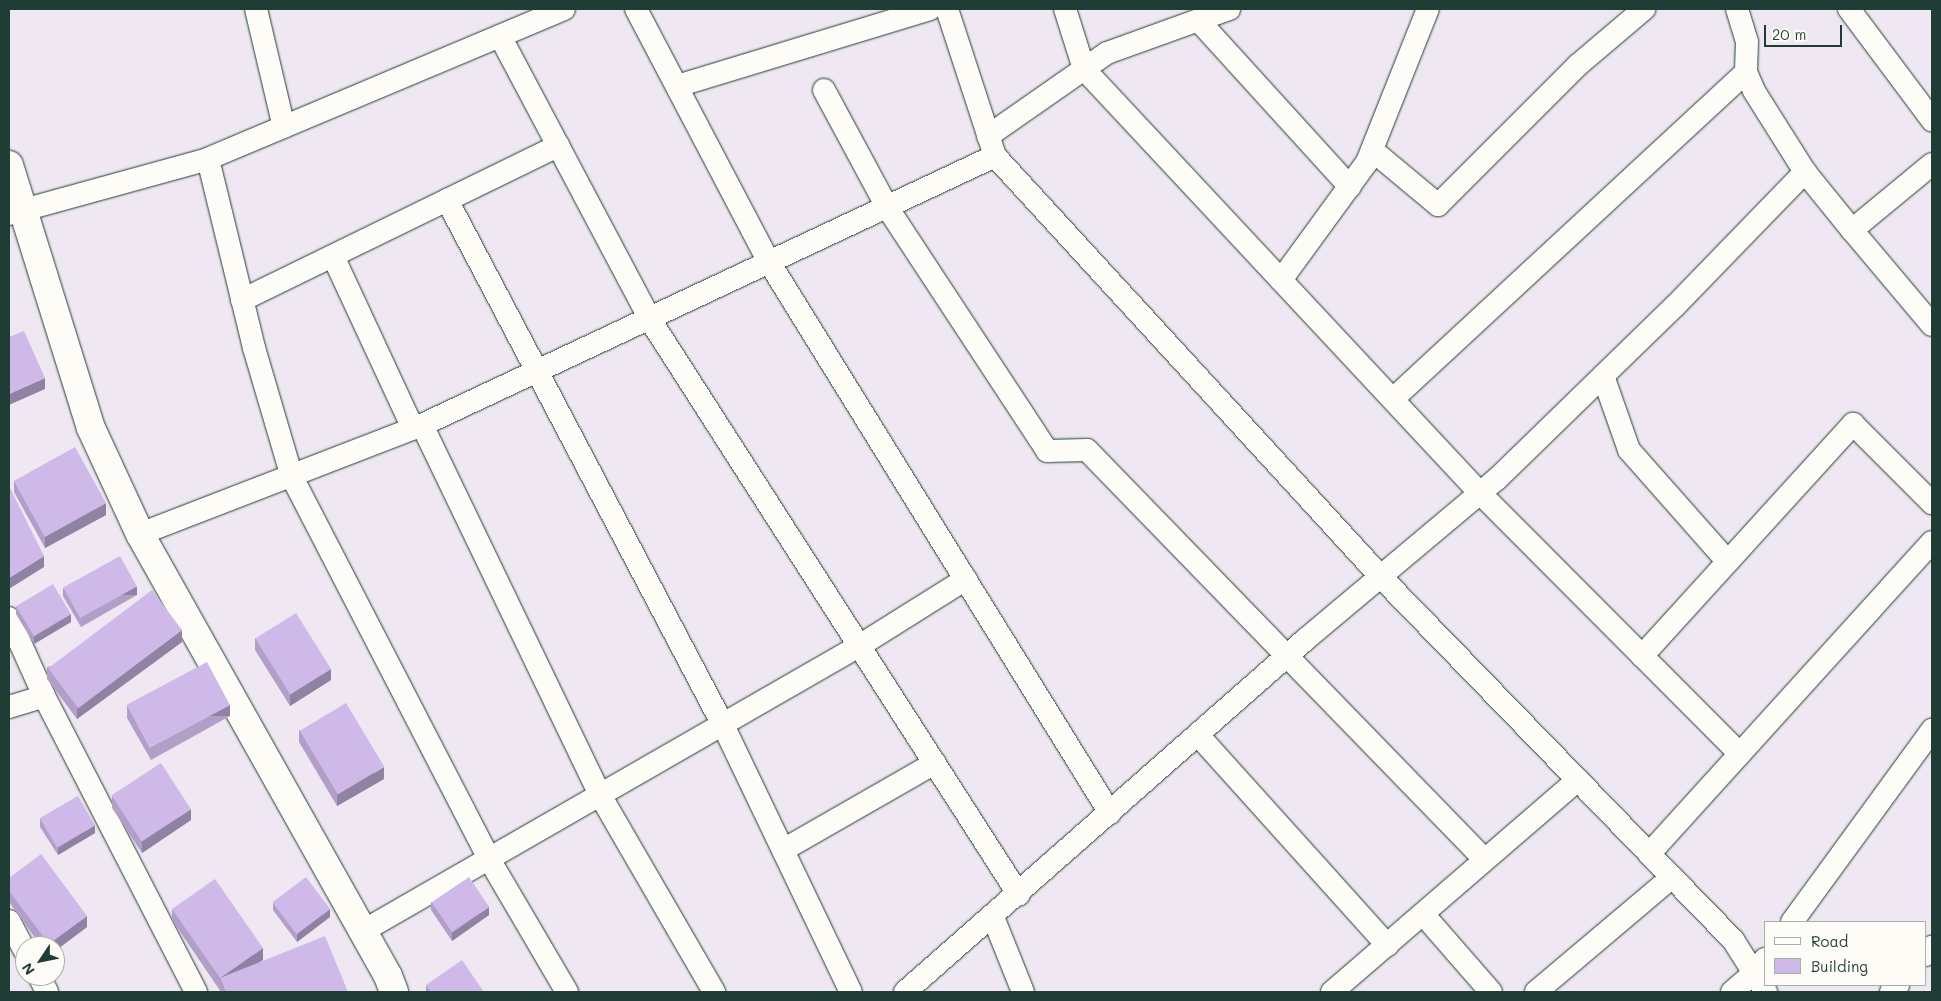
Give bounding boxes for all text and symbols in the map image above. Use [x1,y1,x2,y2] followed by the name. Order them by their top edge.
[1766,15,1844,47] scale bar
[1772,24,1806,44] text: 20 m
[1764,921,1926,986] legend
[1811,931,1848,951] text: Road
[15,936,65,986] north arrow
[1811,956,1868,976] text: Building
[17,959,39,979] text: N

